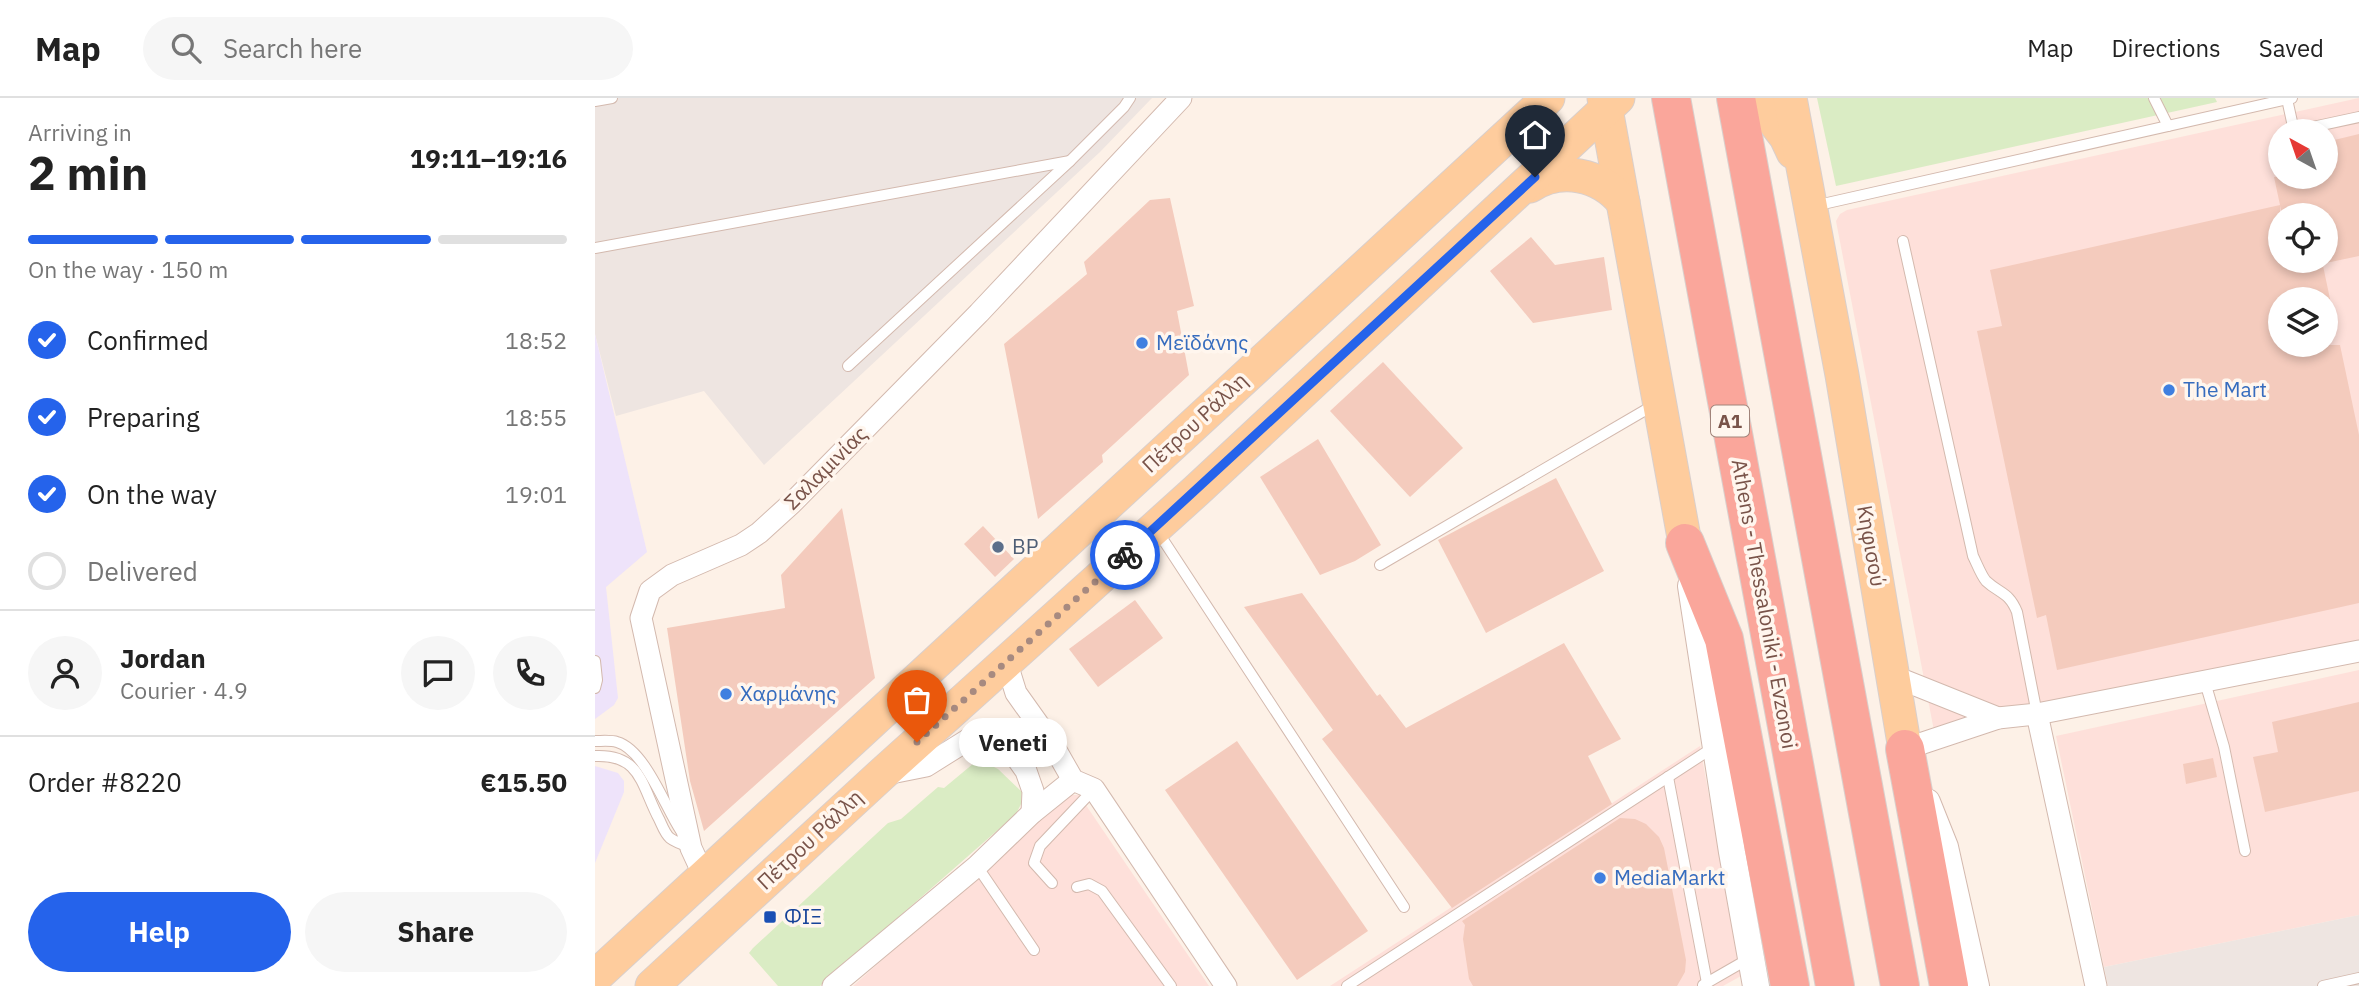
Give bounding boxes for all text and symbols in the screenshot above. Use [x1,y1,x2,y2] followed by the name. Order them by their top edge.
[143,17,633,80] search box
[35,27,101,70] text: Map
[167,29,205,67] icon: search
[223,31,362,65] text: Search here
[2027,32,2073,64] text: Map
[2111,32,2221,64] text: Directions
[2259,32,2324,64] text: Saved
[1505,105,1565,177] pin
[1516,116,1554,154] icon: home
[28,117,132,147] text: Arriving in
[2268,119,2338,189] north arrow
[2268,119,2338,357] map controls
[410,141,567,175] text: 19:11–19:16
[28,143,148,203] text: 2 min
[2268,203,2338,273] button: locate
[28,254,228,284] text: On the way · 150 m
[2268,287,2338,357] button: layers
[28,321,66,359] icon: check
[87,323,209,357] text: Confirmed
[505,325,567,355] text: 18:52
[1156,328,1248,356] place label: Μεϊδάνης
[1134,335,1150,351] marker: Μεϊδάνης
[1135,366,1253,478] street label: Πέτρου Ράλλη
[2183,375,2267,403] place label: The Mart
[2161,382,2177,398] marker: The Mart
[28,398,66,436] icon: check
[87,400,200,434] text: Preparing
[505,402,567,432] text: 18:55
[1711,406,1749,436] road number: Α1
[777,419,873,515] street label: Σαλαμινίας
[1726,457,1804,751] street label: Athens - Thessaloniki - Evzonoi
[28,475,66,513] icon: check
[87,477,217,511] text: On the way
[505,479,567,509] text: 19:01
[1851,503,1893,589] street label: Κηφισού
[1090,520,1160,590] courier
[1012,532,1038,560] place label: BP
[1106,536,1144,574] icon: bike
[990,539,1006,555] marker: BP
[87,554,198,588] text: Delivered
[28,636,102,710] button: person
[401,636,475,710] button: chat
[493,636,567,710] button: phone
[120,641,206,675] text: Jordan
[887,670,947,742] pin
[120,675,248,705] text: Courier · 4.9
[740,679,836,707] place label: Χαρμάνης
[898,681,936,719] icon: bag
[718,686,734,702] marker: Χαρμάνης
[959,718,1067,766] callout: Veneti
[978,727,1048,757] text: Veneti
[28,765,182,799] text: Order #8220
[480,765,567,799] text: €15.50
[750,783,868,895] street label: Πέτρου Ράλλη
[1614,863,1725,891] place label: MediaMarkt
[1592,870,1608,886] marker: MediaMarkt
[28,892,291,972] button: Help
[305,892,567,972] button: Share
[784,902,822,930] place label: ΦΙΞ
[762,909,778,925] marker: ΦΙΞ

